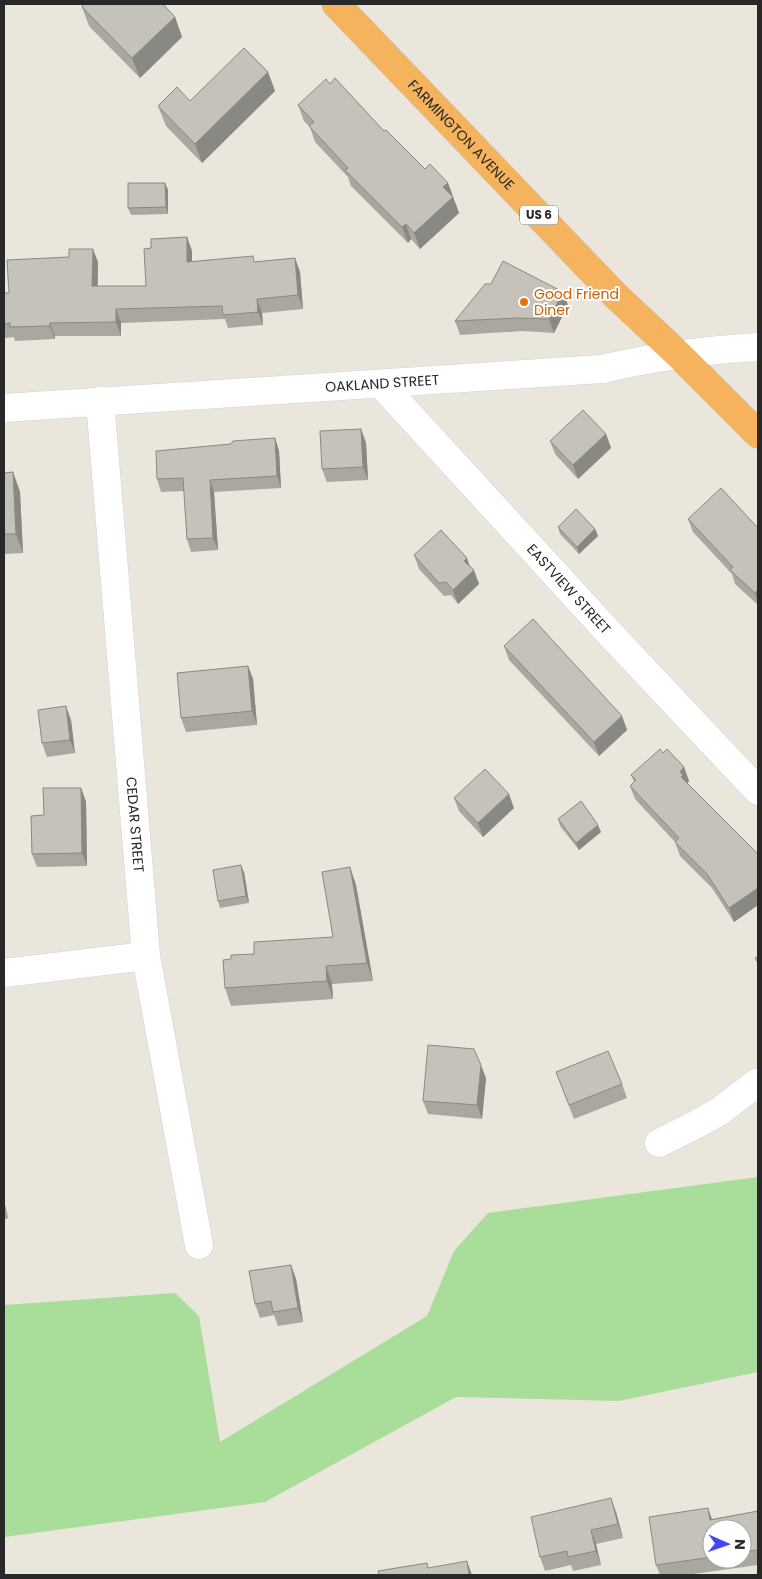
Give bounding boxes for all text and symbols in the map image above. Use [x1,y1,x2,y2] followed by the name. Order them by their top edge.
[404,75,519,194] street label: FARMINGTON AVENUE
[520,206,558,224] road number: US 6
[534,284,619,320] place label: Good Friend Diner
[518,296,530,308] marker: Good Friend Diner
[325,370,440,397] street label: OAKLAND STREET
[522,539,616,639] street label: EASTVIEW STREET
[121,776,149,874] street label: CEDAR STREET
[702,1519,752,1569] north arrow
[730,1539,750,1550] text: N

